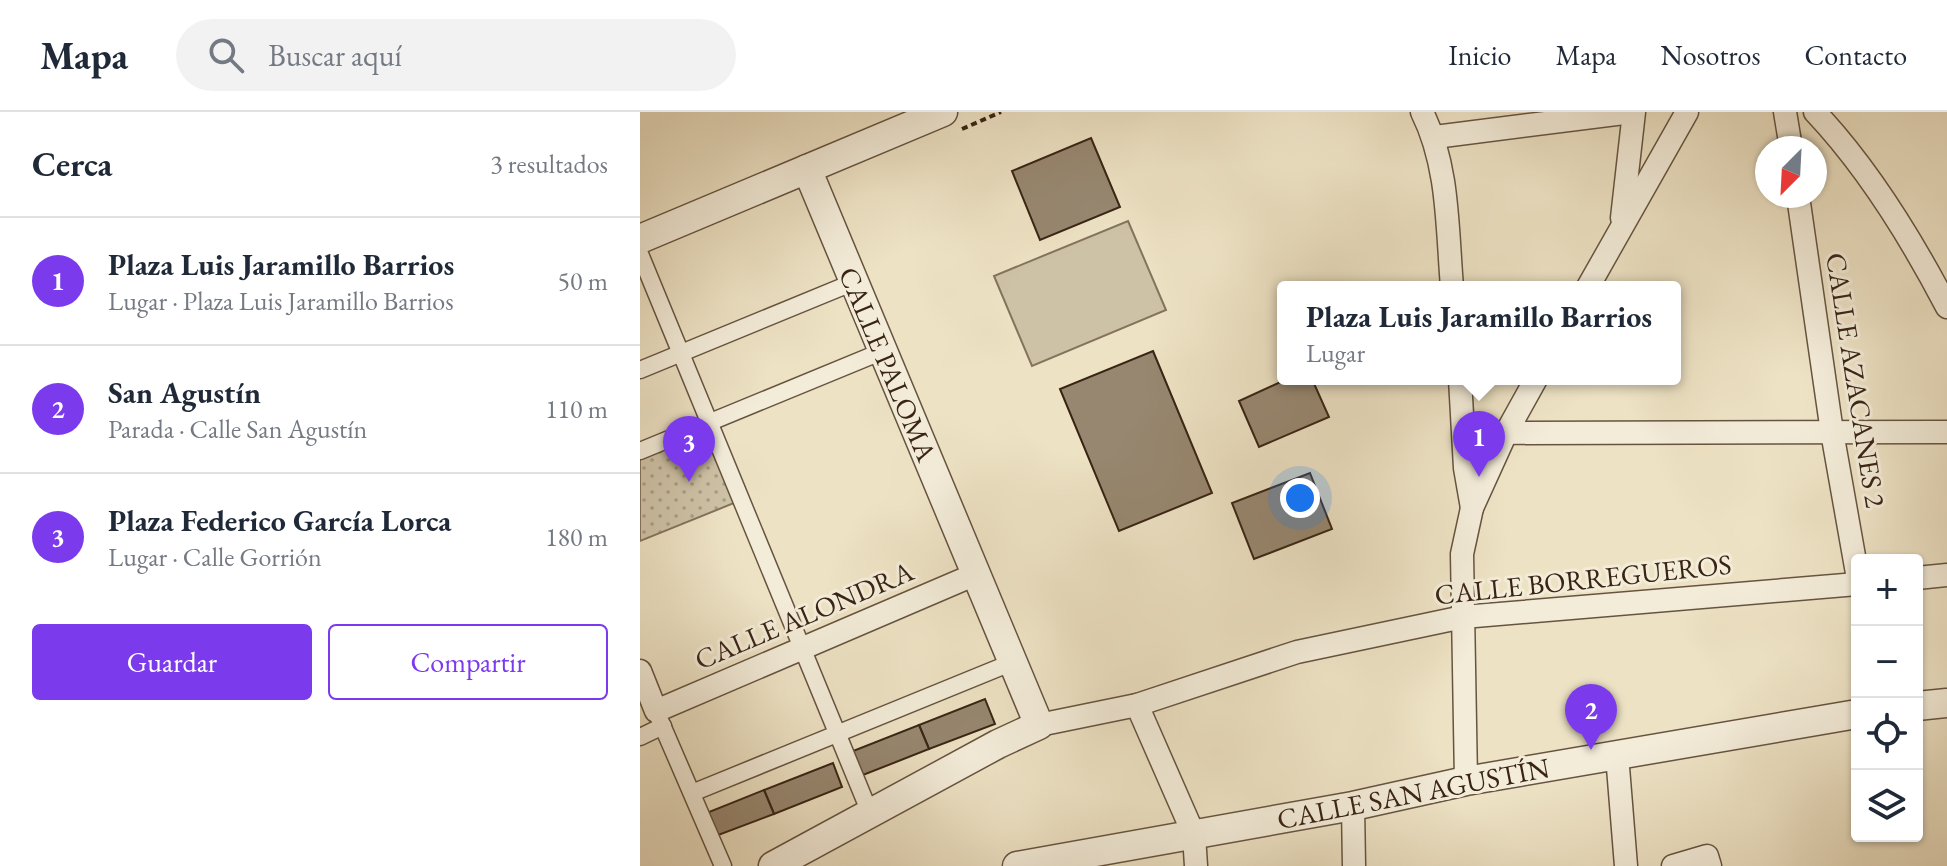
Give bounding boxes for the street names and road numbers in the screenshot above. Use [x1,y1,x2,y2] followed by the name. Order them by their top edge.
[1818,250,1894,510] street label: CALLE AZACANES 2
[831,261,945,467] street label: CALLE PALOMA
[1433,546,1733,612] street label: CALLE BORREGUEROS
[689,552,919,677] street label: CALLE ALONDRA
[1274,749,1552,837] street label: CALLE SAN AGUSTÍN

